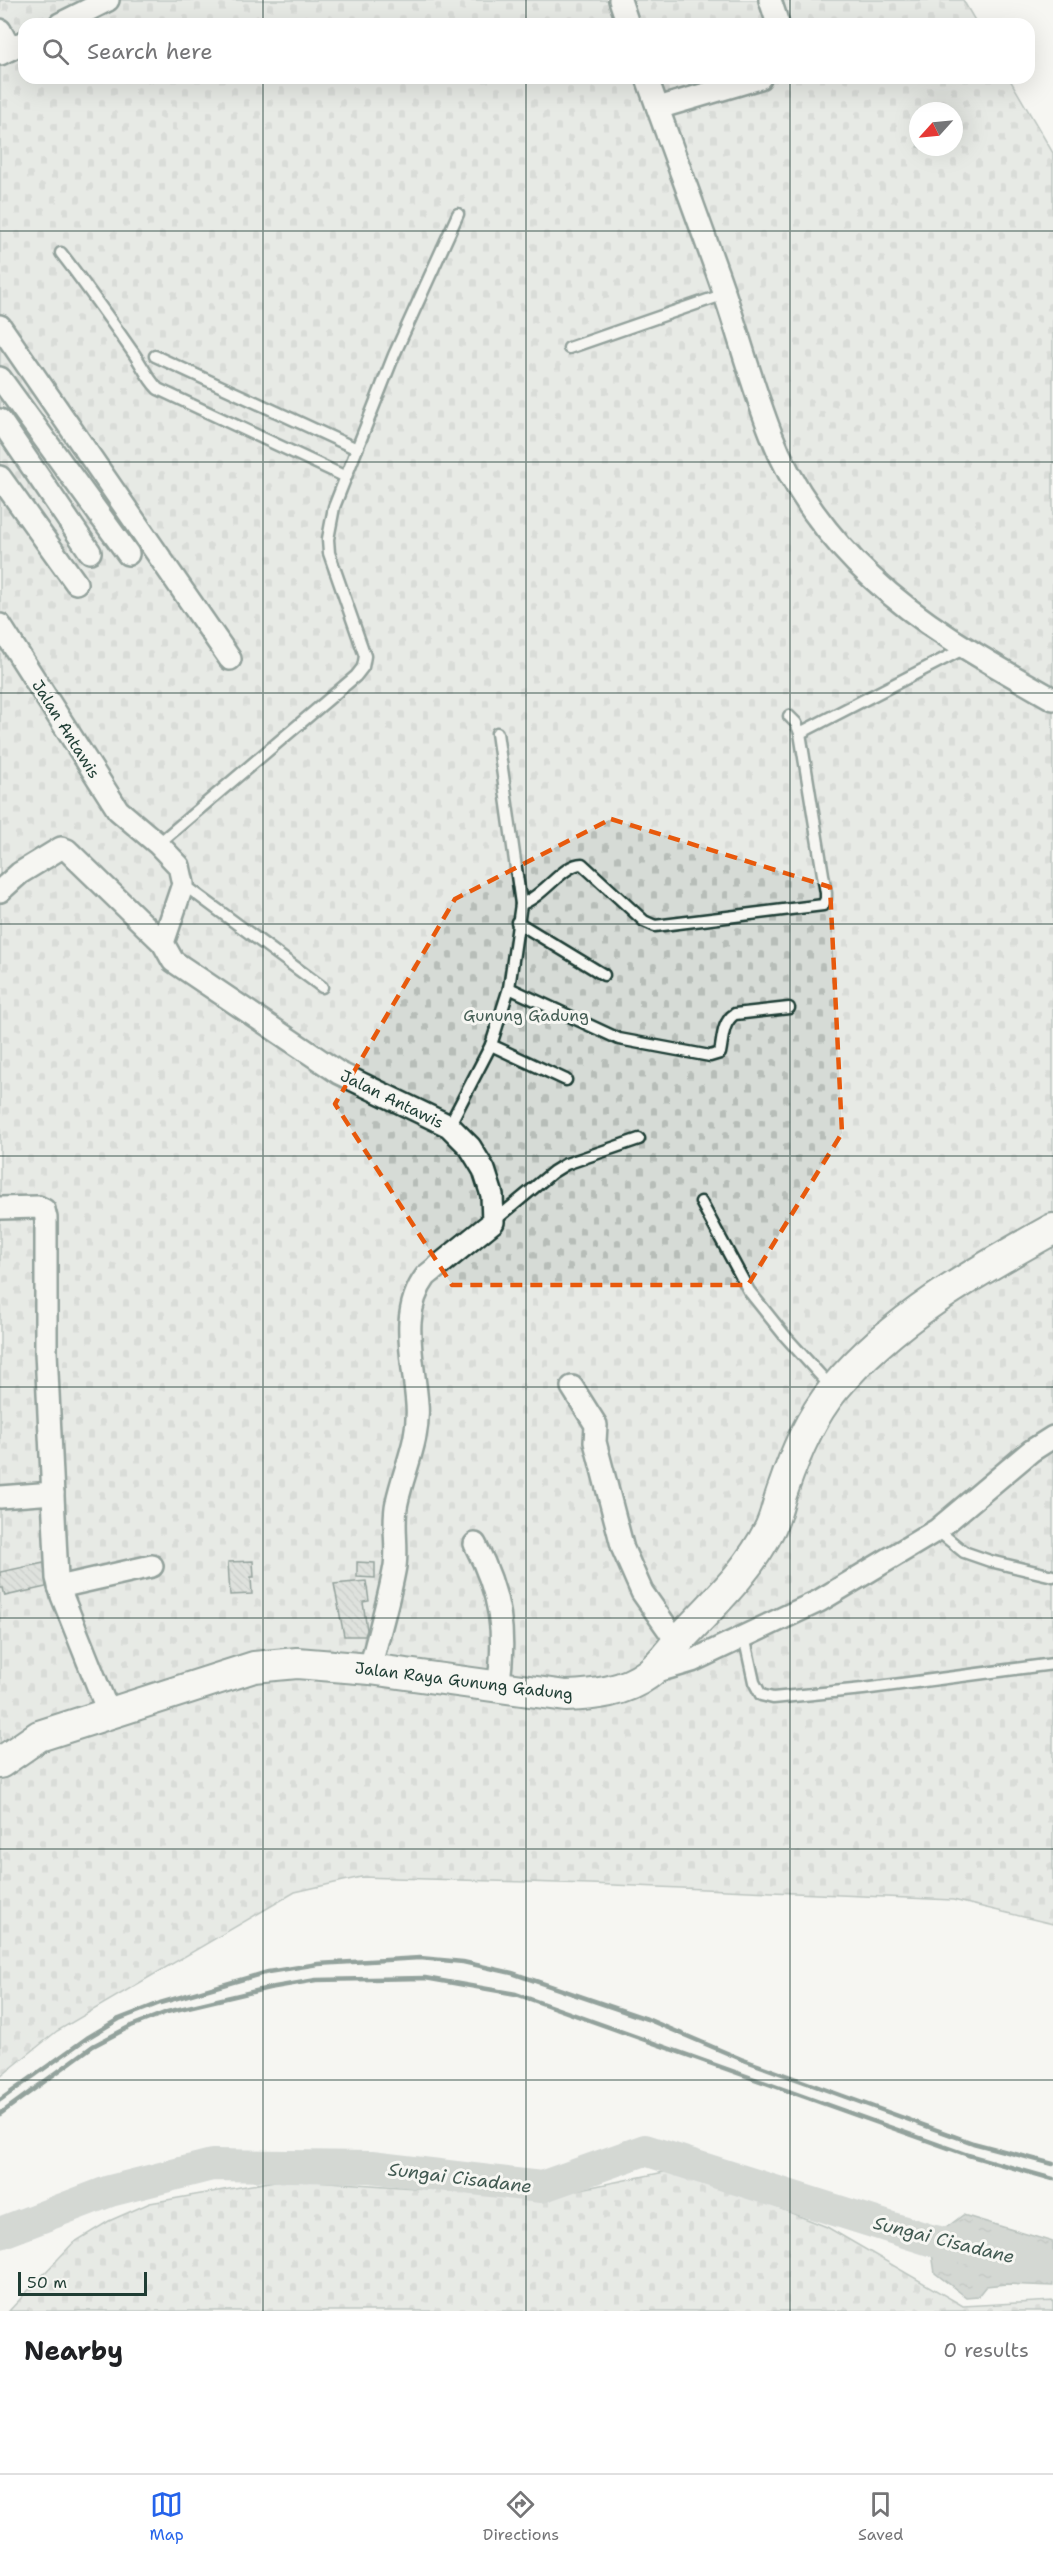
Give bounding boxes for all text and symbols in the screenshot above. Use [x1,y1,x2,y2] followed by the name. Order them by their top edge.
[18,18,1035,84] search box
[39,35,72,68] icon: search
[87,37,213,66] text: Search here
[909,102,963,156] north arrow
[27,676,105,782] street label: Jalan Antawis
[463,1005,589,1026] park label: Gunung Gadung
[337,1065,447,1133] street label: Jalan Antawis
[354,1657,574,1705] street label: Jalan Raya Gunung Gadung
[387,2157,533,2199] water label: Sungai Cisadane
[871,2211,1017,2269] water label: Sungai Cisadane
[18,2269,147,2296] scale bar
[27,2272,67,2293] text: 50 m
[24,2333,123,2368] text: Nearby
[943,2337,1029,2363] text: 0 results
[150,2488,184,2545] tab: Map
[483,2488,559,2545] tab: Directions
[858,2488,904,2545] tab: Saved

